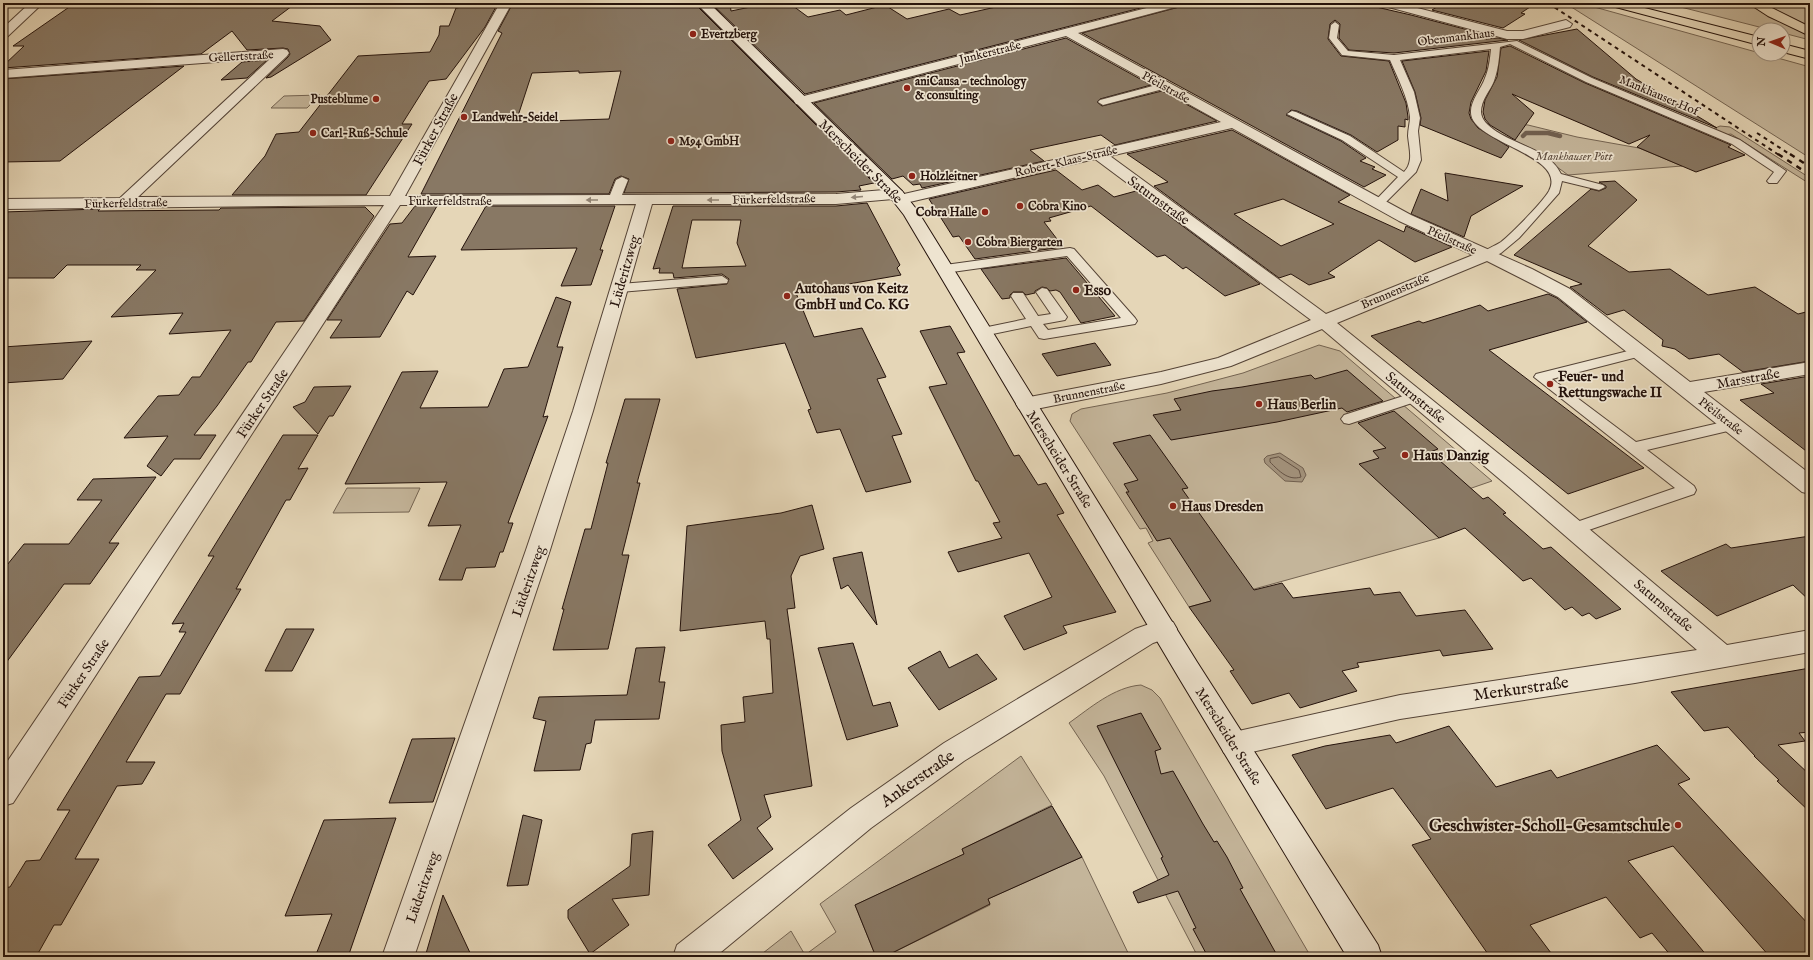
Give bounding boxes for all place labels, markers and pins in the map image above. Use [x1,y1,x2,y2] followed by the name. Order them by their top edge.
[701,27,757,43] place label: Evertzberg
[688,29,698,39] marker: Evertzberg
[915,74,1028,104] place label: aniCausa - technology & consulting
[902,83,912,93] marker: aniCausa - technology & consulting
[310,92,368,107] place label: Pusteblume
[371,94,381,104] marker: Pusteblume
[471,110,559,125] place label: Landwehr-Seidel
[459,112,469,122] marker: Landwehr-Seidel
[321,126,408,141] place label: Carl-Ruß-Schule
[308,128,318,138] marker: Carl-Ruß-Schule
[679,134,740,149] place label: M94 GmbH
[666,136,676,146] marker: M94 GmbH
[920,169,978,184] place label: Holzleitner
[907,171,917,181] marker: Holzleitner
[1028,199,1087,214] place label: Cobra Kino
[1015,201,1025,211] marker: Cobra Kino
[916,205,977,220] place label: Cobra Halle
[980,207,990,217] marker: Cobra Halle
[976,235,1063,251] place label: Cobra Biergarten
[963,237,973,247] marker: Cobra Biergarten
[794,280,910,314] place label: Autohaus von Keitz GmbH und Co. KG
[1084,282,1112,300] place label: Esso
[1071,285,1081,295] marker: Esso
[782,291,792,301] marker: Autohaus von Keitz GmbH und Co. KG
[1558,368,1662,402] place label: Feuer- und Rettungswache II
[1545,379,1555,389] marker: Feuer- und Rettungswache II
[1267,396,1337,414] place label: Haus Berlin
[1254,399,1264,409] marker: Haus Berlin
[1413,447,1490,465] place label: Haus Danzig
[1400,450,1410,460] marker: Haus Danzig
[1181,498,1264,516] place label: Haus Dresden
[1168,501,1178,511] marker: Haus Dresden
[1429,816,1670,837] place label: Geschwister-Scholl-Gesamtschule
[1673,820,1683,830] marker: Geschwister-Scholl-Gesamtschule

